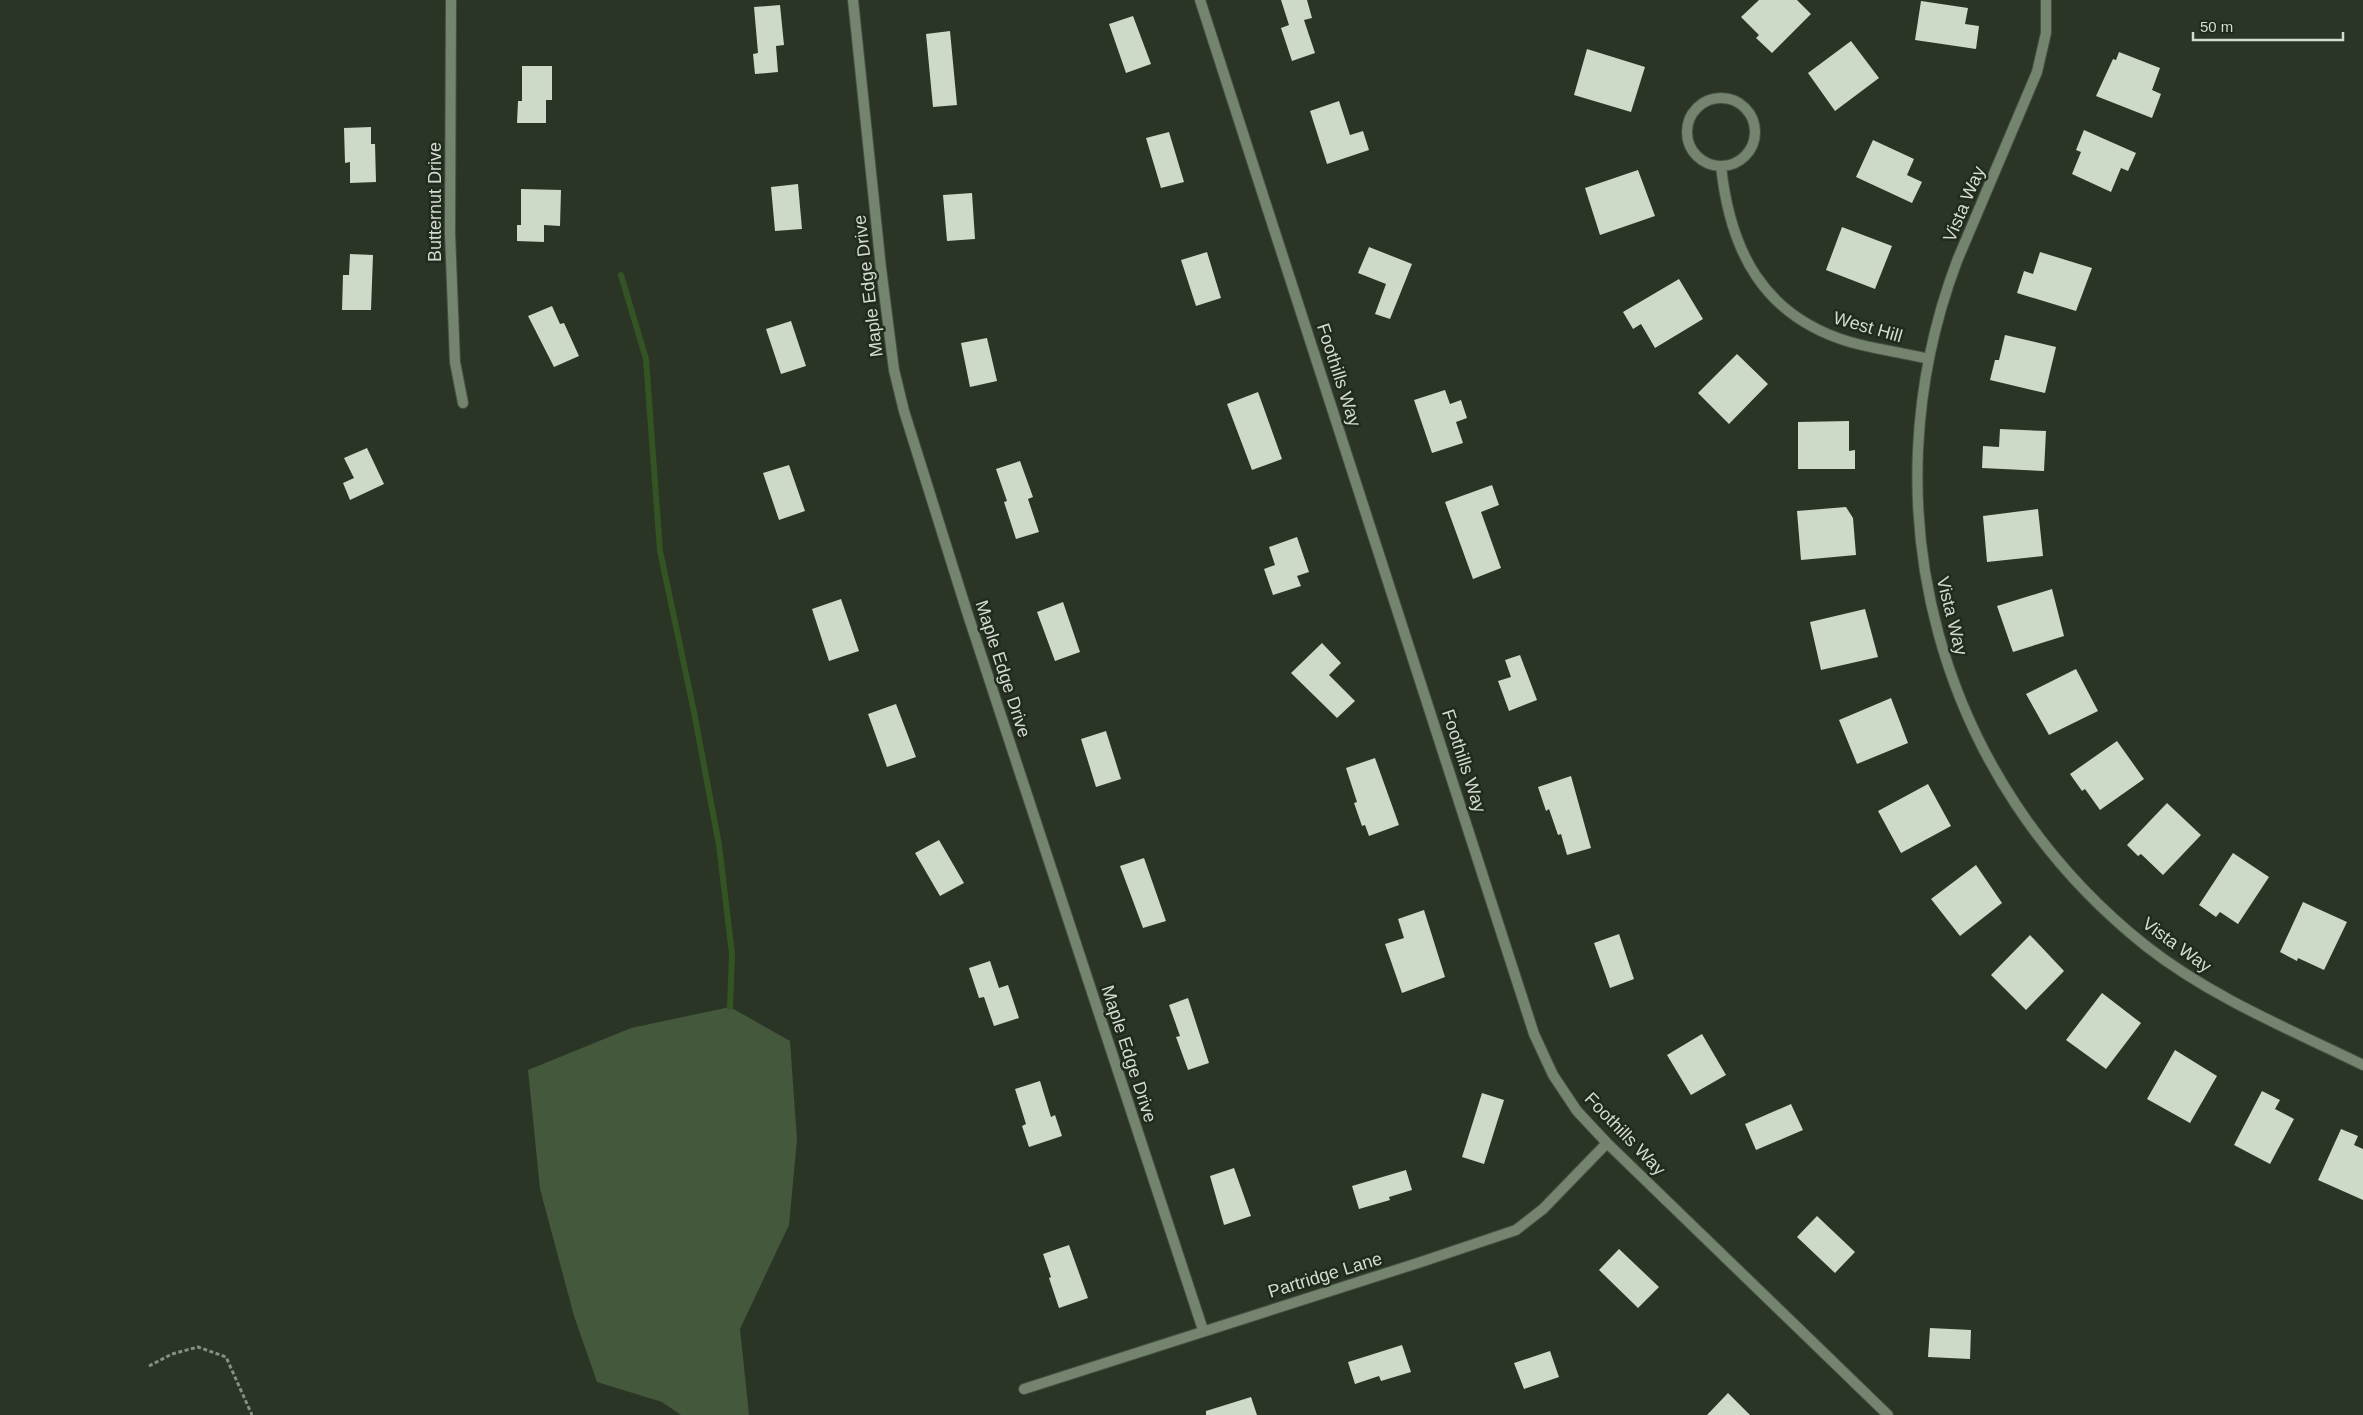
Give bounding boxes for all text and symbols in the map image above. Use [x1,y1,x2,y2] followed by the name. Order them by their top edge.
[2193,10,2343,42] scale bar
[2200,18,2233,35] text: 50 m
[425,142,445,262] street label: Butternut Drive
[1939,163,1989,245] street label: Vista Way
[849,214,887,358] street label: Maple Edge Drive
[1831,308,1905,346] street label: West Hill
[1313,321,1365,429] street label: Foothills Way
[1933,575,1971,657] street label: Vista Way
[971,598,1035,740] street label: Maple Edge Drive
[1438,707,1490,815] street label: Foothills Way
[2139,913,2215,977] street label: Vista Way
[1097,983,1161,1125] street label: Maple Edge Drive
[1581,1088,1669,1180] street label: Foothills Way
[1266,1248,1384,1302] street label: Partridge Lane

